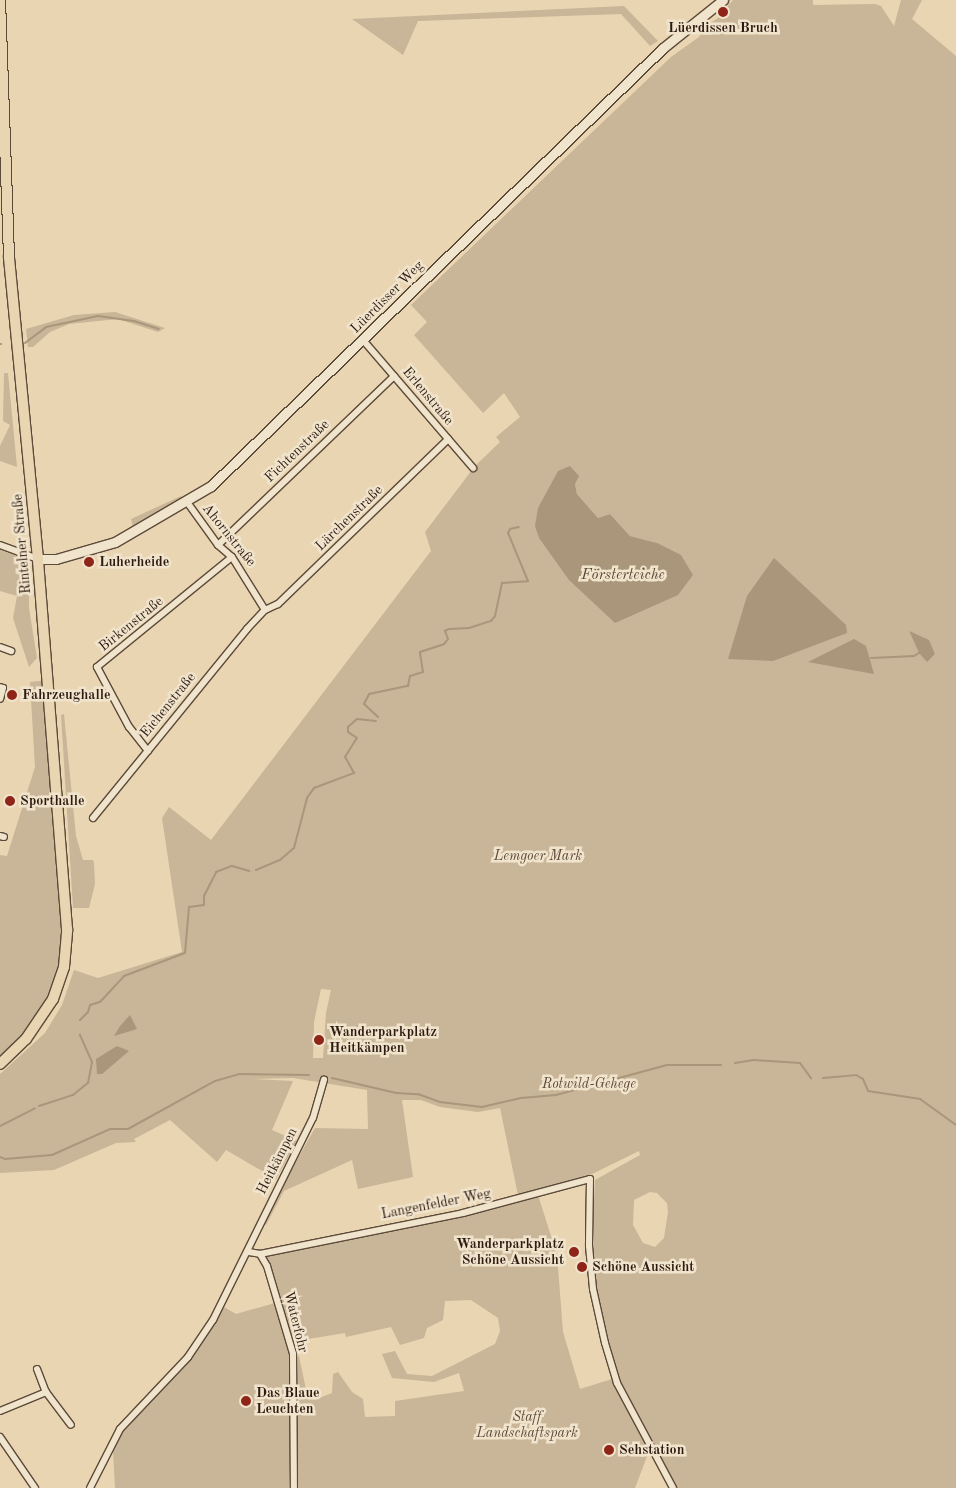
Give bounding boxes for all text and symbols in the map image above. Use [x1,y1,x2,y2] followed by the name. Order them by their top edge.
[717,6,729,18] marker: Lüerdissen Bruch
[668,20,778,36] place label: Lüerdissen Bruch
[347,257,427,337] street label: Lüerdisser Weg
[399,364,457,428] street label: Erlenstraße
[261,416,333,486] street label: Fichtenstraße
[312,482,386,554] street label: Lärchenstraße
[9,493,35,595] street label: Rintelner Straße
[199,500,259,570] street label: Ahornstraße
[99,554,169,570] place label: Luherheide
[83,556,95,568] marker: Luherheide
[581,567,665,585] water label: Försterteiche
[95,593,167,655] street label: Birkenstraße
[137,669,199,741] street label: Eichenstraße
[22,687,111,703] place label: Fahrzeughalle
[6,689,18,701] marker: Fahrzeughalle
[20,793,85,809] place label: Sporthalle
[4,795,16,807] marker: Sporthalle
[494,848,582,864] park label: Lemgoer Mark
[329,1024,437,1056] place label: Wanderparkplatz Heitkämpen
[313,1034,325,1046] marker: Wanderparkplatz Heitkämpen
[542,1076,636,1092] park label: Rotwild-Gehege
[253,1125,301,1197] street label: Heitkämpen
[380,1185,492,1223] street label: Langenfelder Weg
[456,1236,564,1268] place label: Wanderparkplatz Schöne Aussicht
[568,1246,580,1258] marker: Wanderparkplatz Schöne Aussicht
[592,1259,694,1275] place label: Schöne Aussicht
[576,1261,588,1273] marker: Schöne Aussicht
[280,1290,312,1354] street label: Waterfohr
[256,1385,320,1418] place label: Das Blaue Leuchten
[240,1395,252,1407] marker: Das Blaue Leuchten
[476,1409,578,1441] park label: Staff Landschaftspark
[619,1442,684,1458] place label: Sehstation
[603,1444,615,1456] marker: Sehstation

